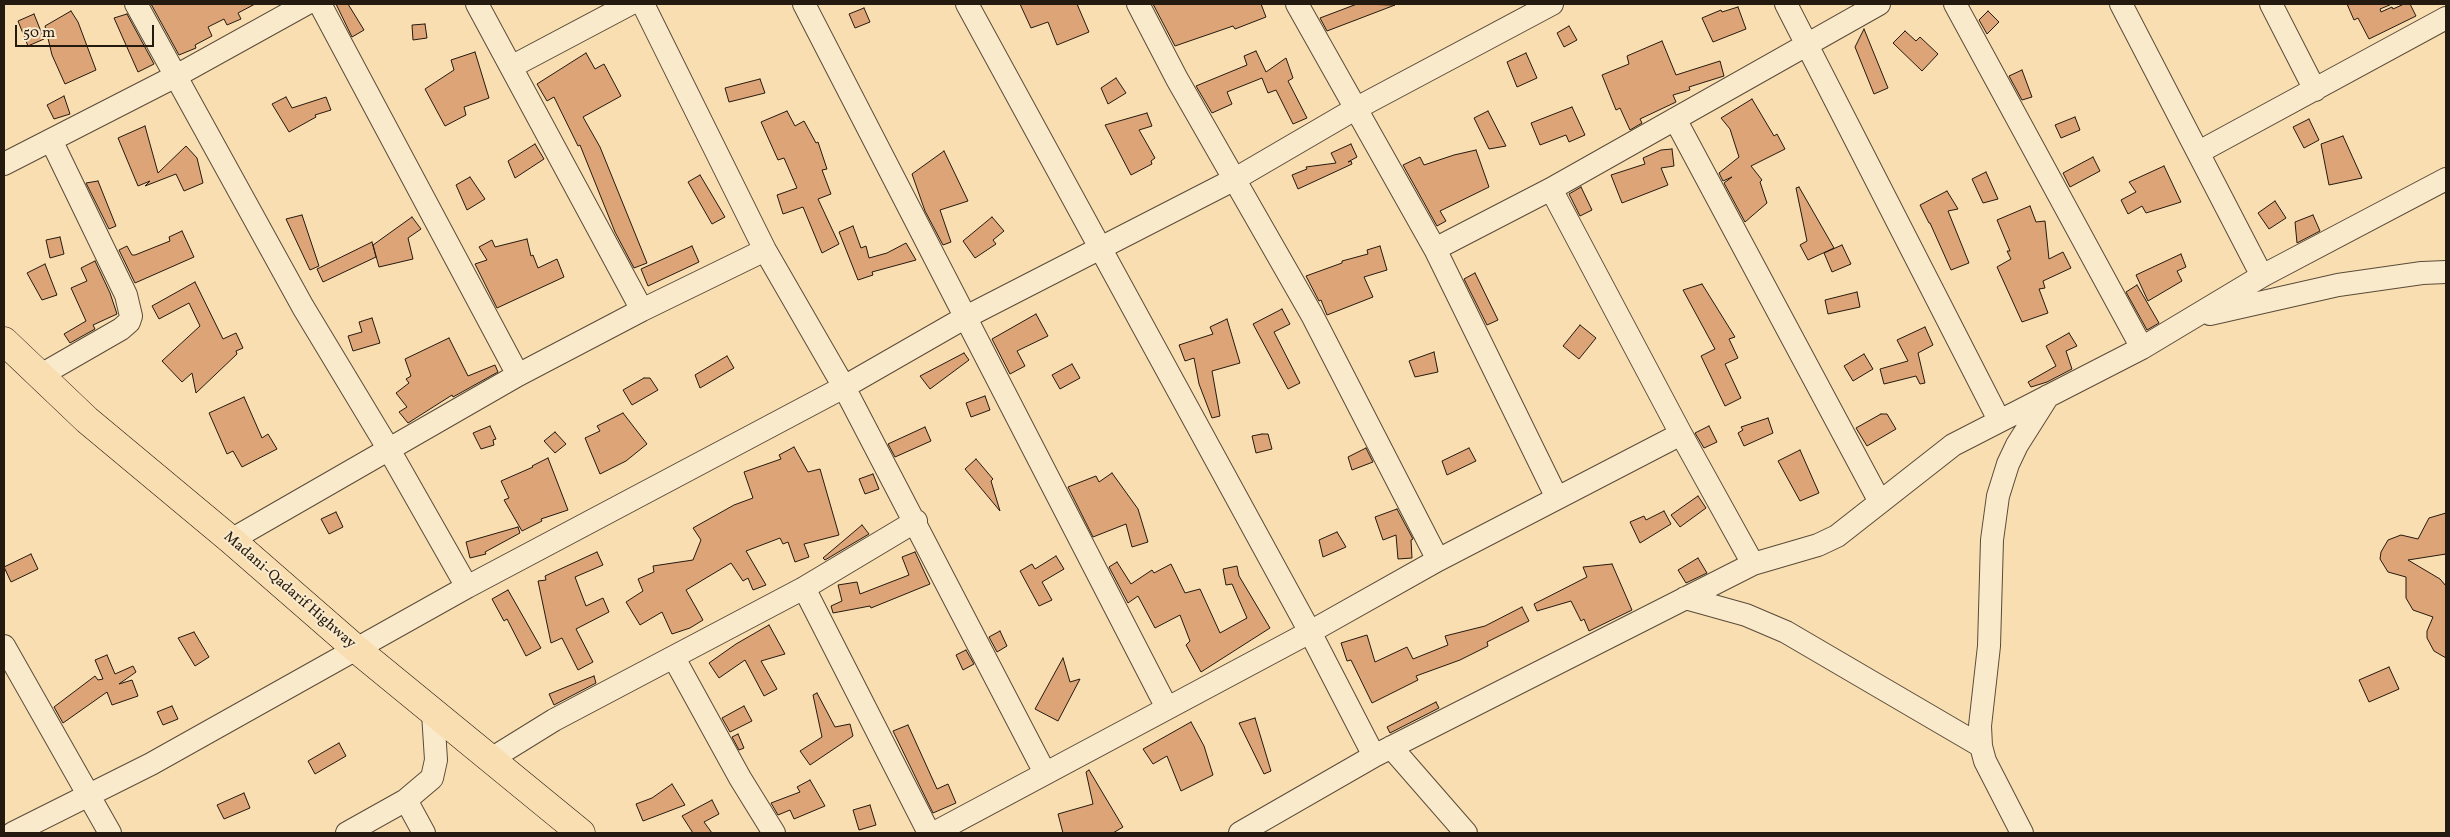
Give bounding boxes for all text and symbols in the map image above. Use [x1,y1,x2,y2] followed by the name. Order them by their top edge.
[18,15,156,47] scale bar
[23,23,55,44] text: 50 m
[219,529,359,653] street label: Madani-Qadarif Highway

